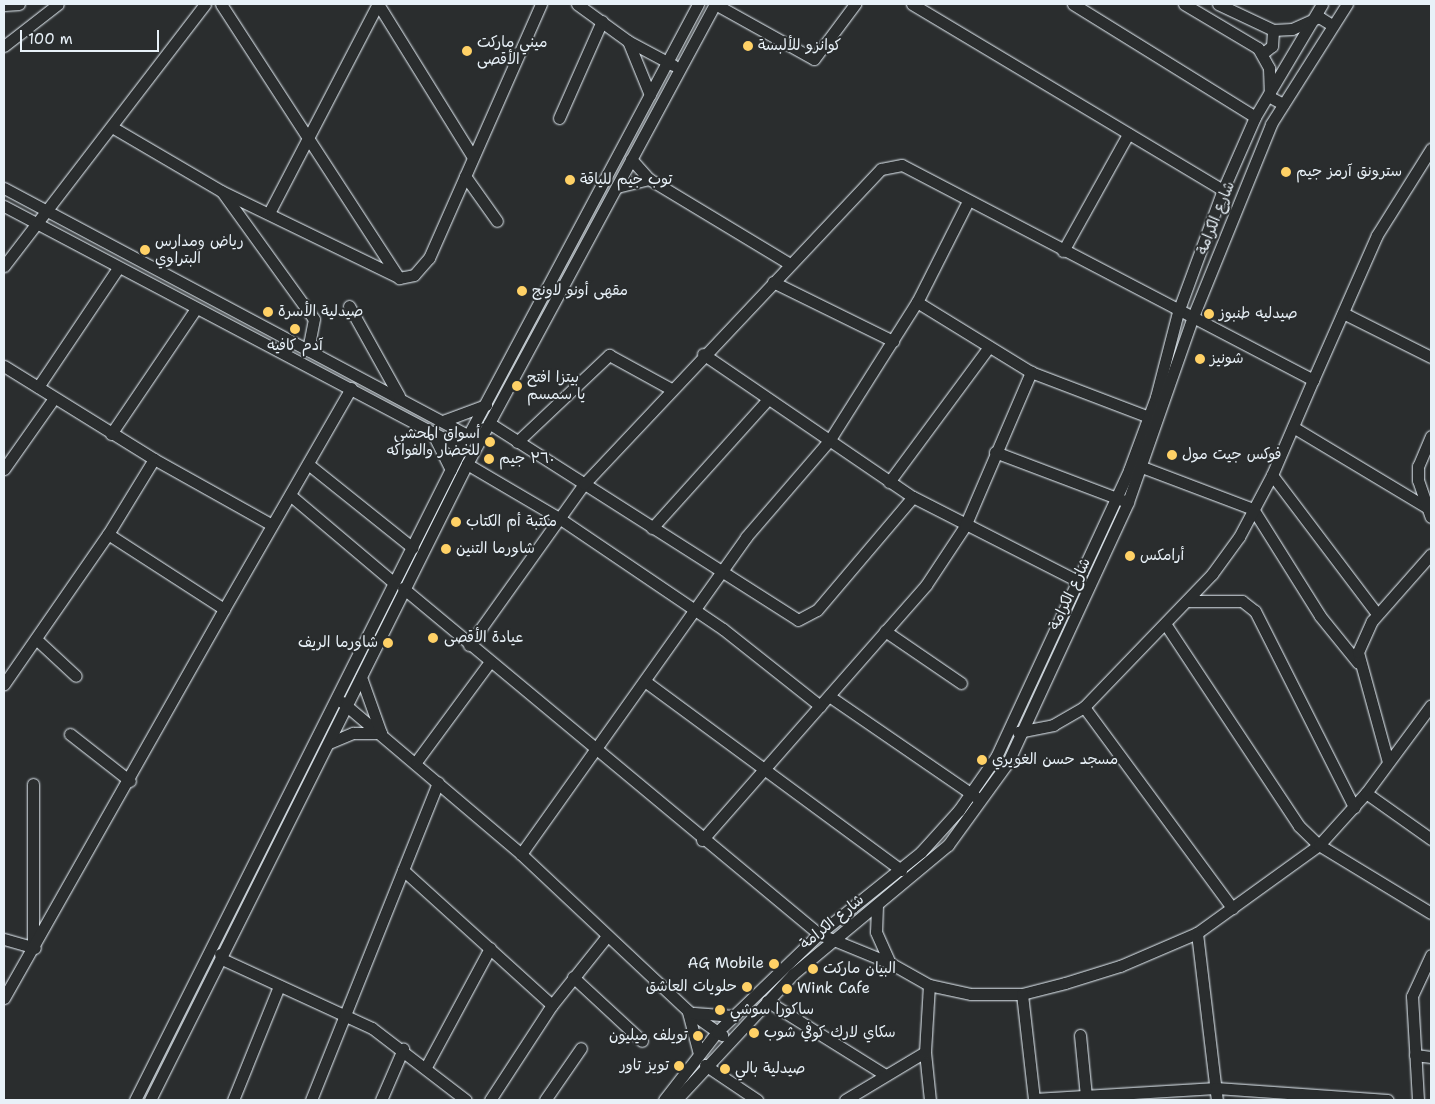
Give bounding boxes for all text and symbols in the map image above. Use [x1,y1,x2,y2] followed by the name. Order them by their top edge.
[22,20,161,52] scale bar
[28,29,73,49] text: 100 m
[477,33,548,68] place label: ميني ماركت الأقصى
[758,37,841,55] place label: كوانزو للألبسة
[742,40,754,52] marker: كوانزو للألبسة
[461,45,473,57] marker: ميني ماركت الأقصى
[1296,163,1402,181] place label: سترونق آرمز جيم
[1280,166,1292,178] marker: سترونق آرمز جيم
[580,171,672,189] place label: توب جيم للياقة
[564,174,576,186] marker: توب جيم للياقة
[1193,179,1239,257] street label: شارع الكرامة
[155,232,244,267] place label: رياض ومدارس البتراوي
[139,244,151,256] marker: رياض ومدارس البتراوي
[532,282,628,300] place label: مقهى أونو لاونج
[516,285,528,297] marker: مقهى أونو لاونج
[278,303,363,321] place label: صيدلية الأسرة
[1219,305,1298,323] place label: صيدليه طنبوز
[262,306,274,318] marker: صيدلية الأسرة
[1203,308,1215,320] marker: صيدليه طنبوز
[289,323,301,335] marker: آدم كافيه
[267,337,323,355] place label: آدم كافيه
[1210,350,1244,368] place label: شونيز
[1194,353,1206,365] marker: شونيز
[527,368,585,403] place label: بيتزا افتح يا سمسم
[511,380,523,392] marker: بيتزا افتح يا سمسم
[387,424,480,459] place label: أسواق المحشي للخضار والفواكه
[484,436,496,448] marker: أسواق المحشي للخضار والفواكه
[1182,446,1281,464] place label: فوكس جيت مول
[1166,449,1178,461] marker: فوكس جيت مول
[499,450,554,468] place label: ٣٦٠ جيم
[483,453,495,465] marker: ٣٦٠ جيم
[466,513,557,531] place label: مكتبة أم الكتاب
[450,516,462,528] marker: مكتبة أم الكتاب
[456,540,535,558] place label: شاورما التنين
[440,543,452,555] marker: شاورما التنين
[1140,547,1184,565] place label: أرامكس
[1124,550,1136,562] marker: أرامكس
[1045,555,1095,633] street label: شارع الكرامة
[444,629,523,647] place label: عيادة الأقصى
[426,631,440,645] marker: عيادة الأقصى
[298,634,378,652] place label: شاورما الريف
[382,637,394,649] marker: شاورما الريف
[992,751,1118,769] place label: مسجد حسن الغويري
[976,754,988,766] marker: مسجد حسن الغويري
[796,891,868,953] street label: شارع الكرامة
[688,955,764,973] place label: AG Mobile
[768,958,780,970] marker: AG Mobile
[823,960,896,978] place label: البيان ماركت
[807,963,819,975] marker: البيان ماركت
[646,978,737,996] place label: حلويات العاشق
[797,980,870,998] place label: Wink Cafe
[741,981,753,993] marker: حلويات العاشق
[781,983,793,995] marker: Wink Cafe
[730,1001,814,1019] place label: ساكورا سوشي
[714,1004,726,1016] marker: ساكورا سوشي
[764,1024,896,1042] place label: سكاي لارك كوفي شوب
[609,1027,688,1045] place label: تويلف ميليون
[748,1027,760,1039] marker: سكاي لارك كوفي شوب
[692,1030,704,1042] marker: تويلف ميليون
[620,1057,669,1075] place label: تويز تاور
[673,1060,685,1072] marker: تويز تاور
[735,1060,805,1078] place label: صيدلية بالي
[719,1063,731,1075] marker: صيدلية بالي

